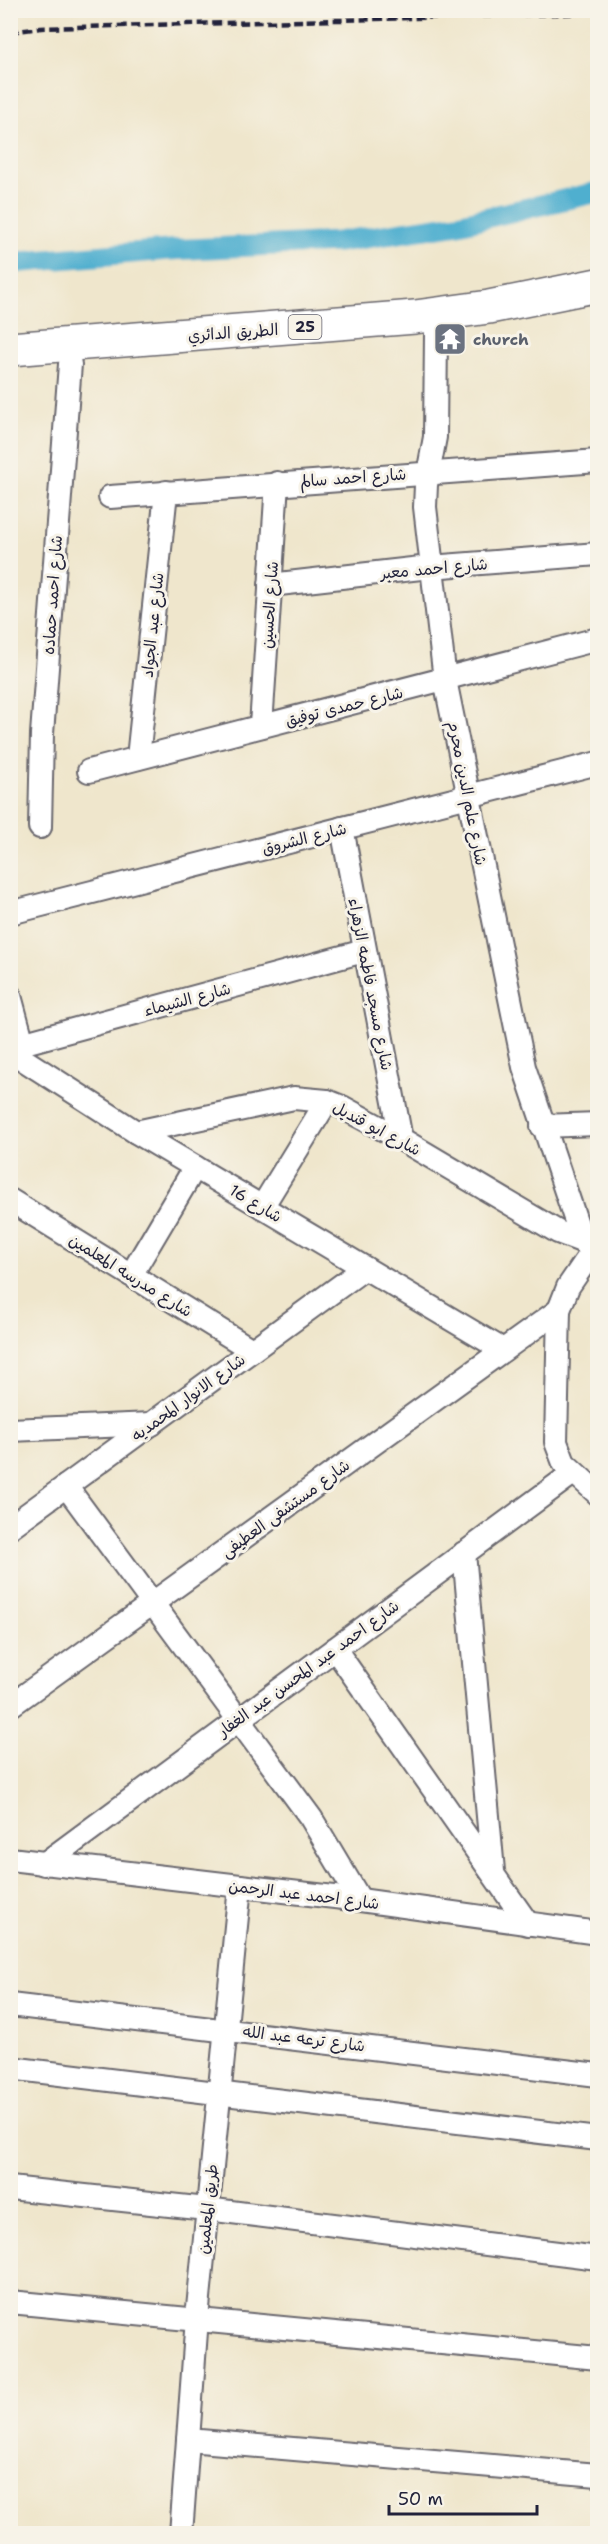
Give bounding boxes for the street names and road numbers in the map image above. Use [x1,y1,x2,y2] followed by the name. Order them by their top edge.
[288,315,322,339] road number: 25
[187,319,279,347] street label: الطريق الدائري
[299,463,407,494] street label: شارع احمد سالم
[38,535,68,656] street label: شارع احمد حماده
[378,553,489,585] street label: شارع احمد معبر
[256,561,284,650] street label: شارع الحسين
[137,572,169,679] street label: شارع عبد الجواد
[283,682,405,732] street label: شارع حمدى توفيق
[441,719,492,867] street label: شارع علم الدين محرم
[260,818,349,860] street label: شارع الشروق
[343,896,398,1072] street label: شارع مسجد فاطمه الزهراء
[141,978,233,1022] street label: شارع الشيماء
[329,1096,424,1161] street label: شارع ابو قنديل
[225,1180,286,1228] street label: شارع 16
[65,1229,196,1323] street label: شارع مدرسه المعلمين
[127,1349,250,1447] street label: شارع الانوار المحمديه
[217,1454,355,1563] street label: شارع مستشفى العطيفى
[212,1595,404,1743] street label: شارع احمد عبد المحسن عبد الغفار
[227,1875,381,1915] street label: شارع احمد عبد الرحمن
[242,2021,366,2057] street label: شارع ترعه عبد الله
[192,2163,223,2255] street label: طريق المعلمين

